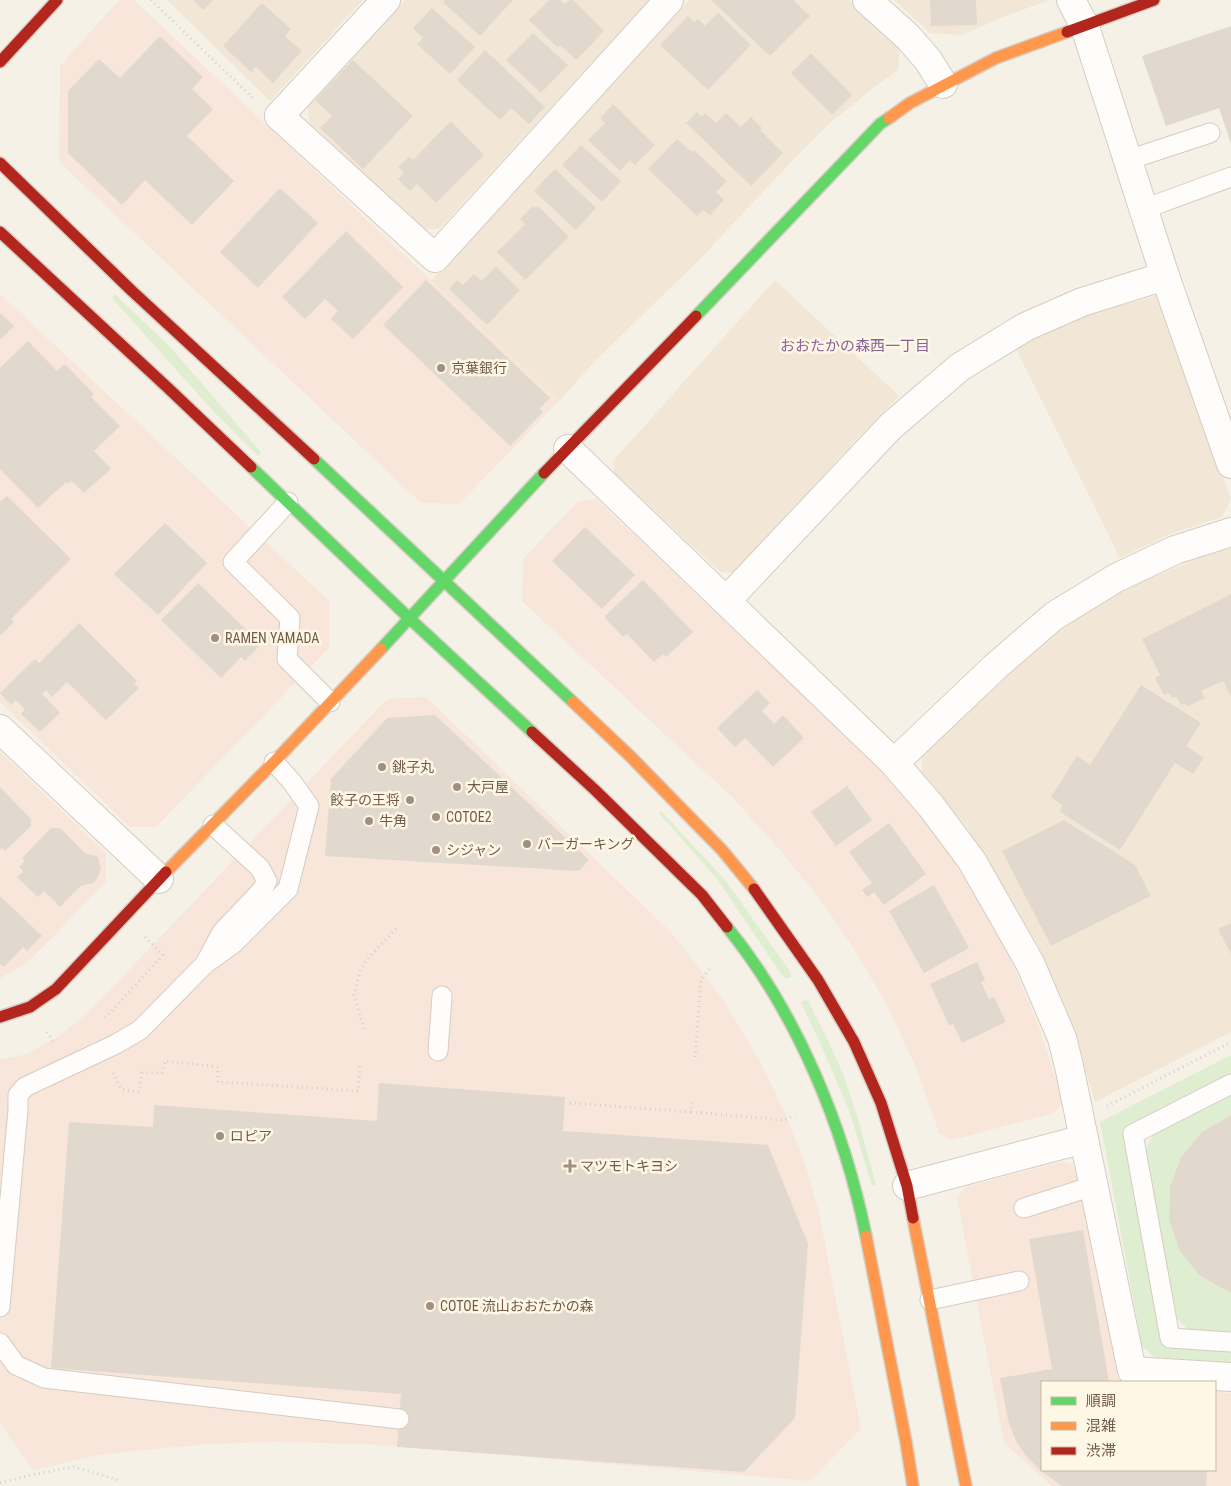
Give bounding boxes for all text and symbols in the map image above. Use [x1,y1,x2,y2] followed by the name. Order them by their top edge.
[780,337,930,355] district label: おおたかの森西一丁目
[451,360,507,376] place label: 京葉銀行
[435,362,447,374] marker: 京葉銀行
[225,630,319,646] place label: RAMEN YAMADA
[209,632,221,644] marker: RAMEN YAMADA
[392,759,434,775] place label: 銚子丸
[376,761,388,773] marker: 銚子丸
[467,779,509,795] place label: 大戸屋
[451,781,463,793] marker: 大戸屋
[330,792,400,808] place label: 餃子の王将
[404,794,416,806] marker: 餃子の王将
[446,809,492,825] place label: COTOE2
[430,811,442,823] marker: COTOE2
[379,813,407,829] place label: 牛角
[363,815,375,827] marker: 牛角
[537,836,635,852] place label: バーガーキング
[521,838,533,850] marker: バーガーキング
[446,842,501,858] place label: シジャン
[430,844,442,856] marker: シジャン
[230,1128,272,1144] place label: ロピア
[214,1130,226,1142] marker: ロピア
[580,1158,678,1174] place label: マツモトキヨシ
[564,1160,576,1172] marker: マツモトキヨシ
[440,1298,594,1314] place label: COTOE 流山おおたかの森
[424,1300,436,1312] marker: COTOE 流山おおたかの森
[1041,1381,1216,1471] legend
[1086,1392,1116,1410] text: 順調
[1086,1417,1116,1435] text: 混雑
[1086,1442,1116,1460] text: 渋滞

